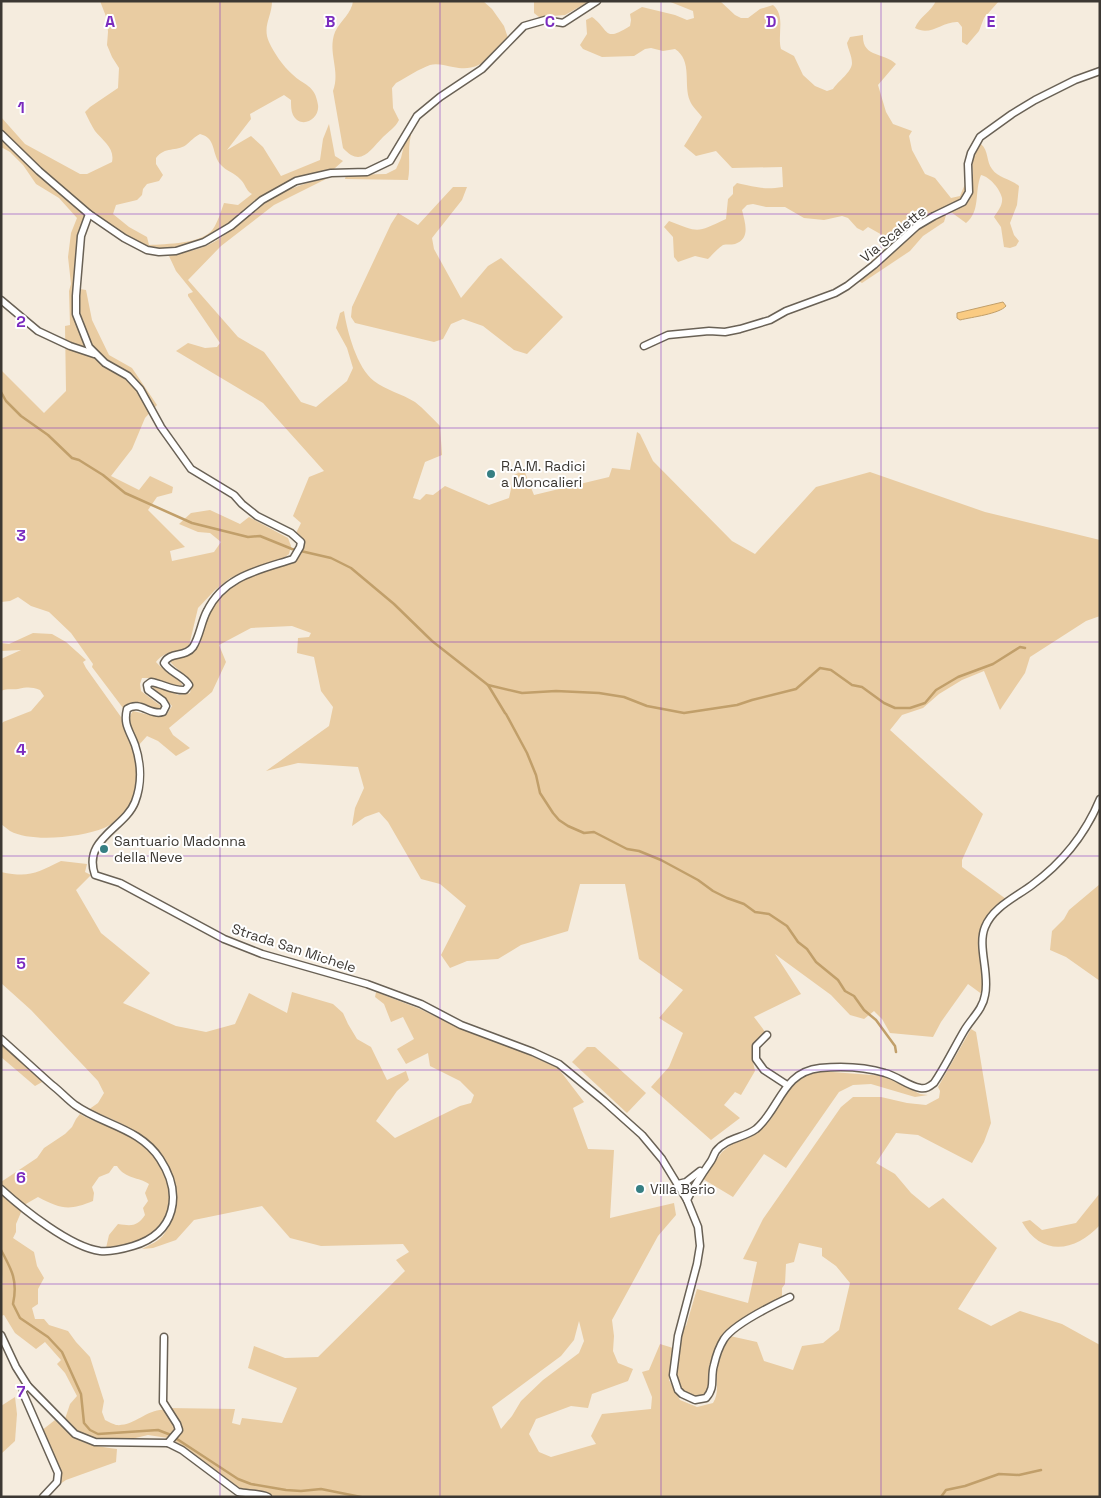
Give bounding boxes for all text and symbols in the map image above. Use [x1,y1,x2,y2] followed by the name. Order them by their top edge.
[105,11,115,32] text: A
[325,11,335,32] text: B
[545,11,555,32] text: C
[766,11,776,32] text: D
[987,11,996,32] text: E
[17,97,25,118] text: 1
[856,202,930,266] street label: Via Scalette
[16,311,26,332] text: 2
[501,457,585,491] place label: R.A.M. Radici a Moncalieri
[485,468,497,480] marker: R.A.M. Radici a Moncalieri
[16,525,26,546] text: 3
[16,739,26,760] text: 4
[114,832,246,866] place label: Santuario Madonna della Neve
[98,843,110,855] marker: Santuario Madonna della Neve
[229,919,359,977] street label: Strada San Michele
[16,953,26,974] text: 5
[16,1167,26,1188] text: 6
[650,1180,716,1198] place label: Villa Berio
[634,1183,646,1195] marker: Villa Berio
[17,1381,26,1402] text: 7

